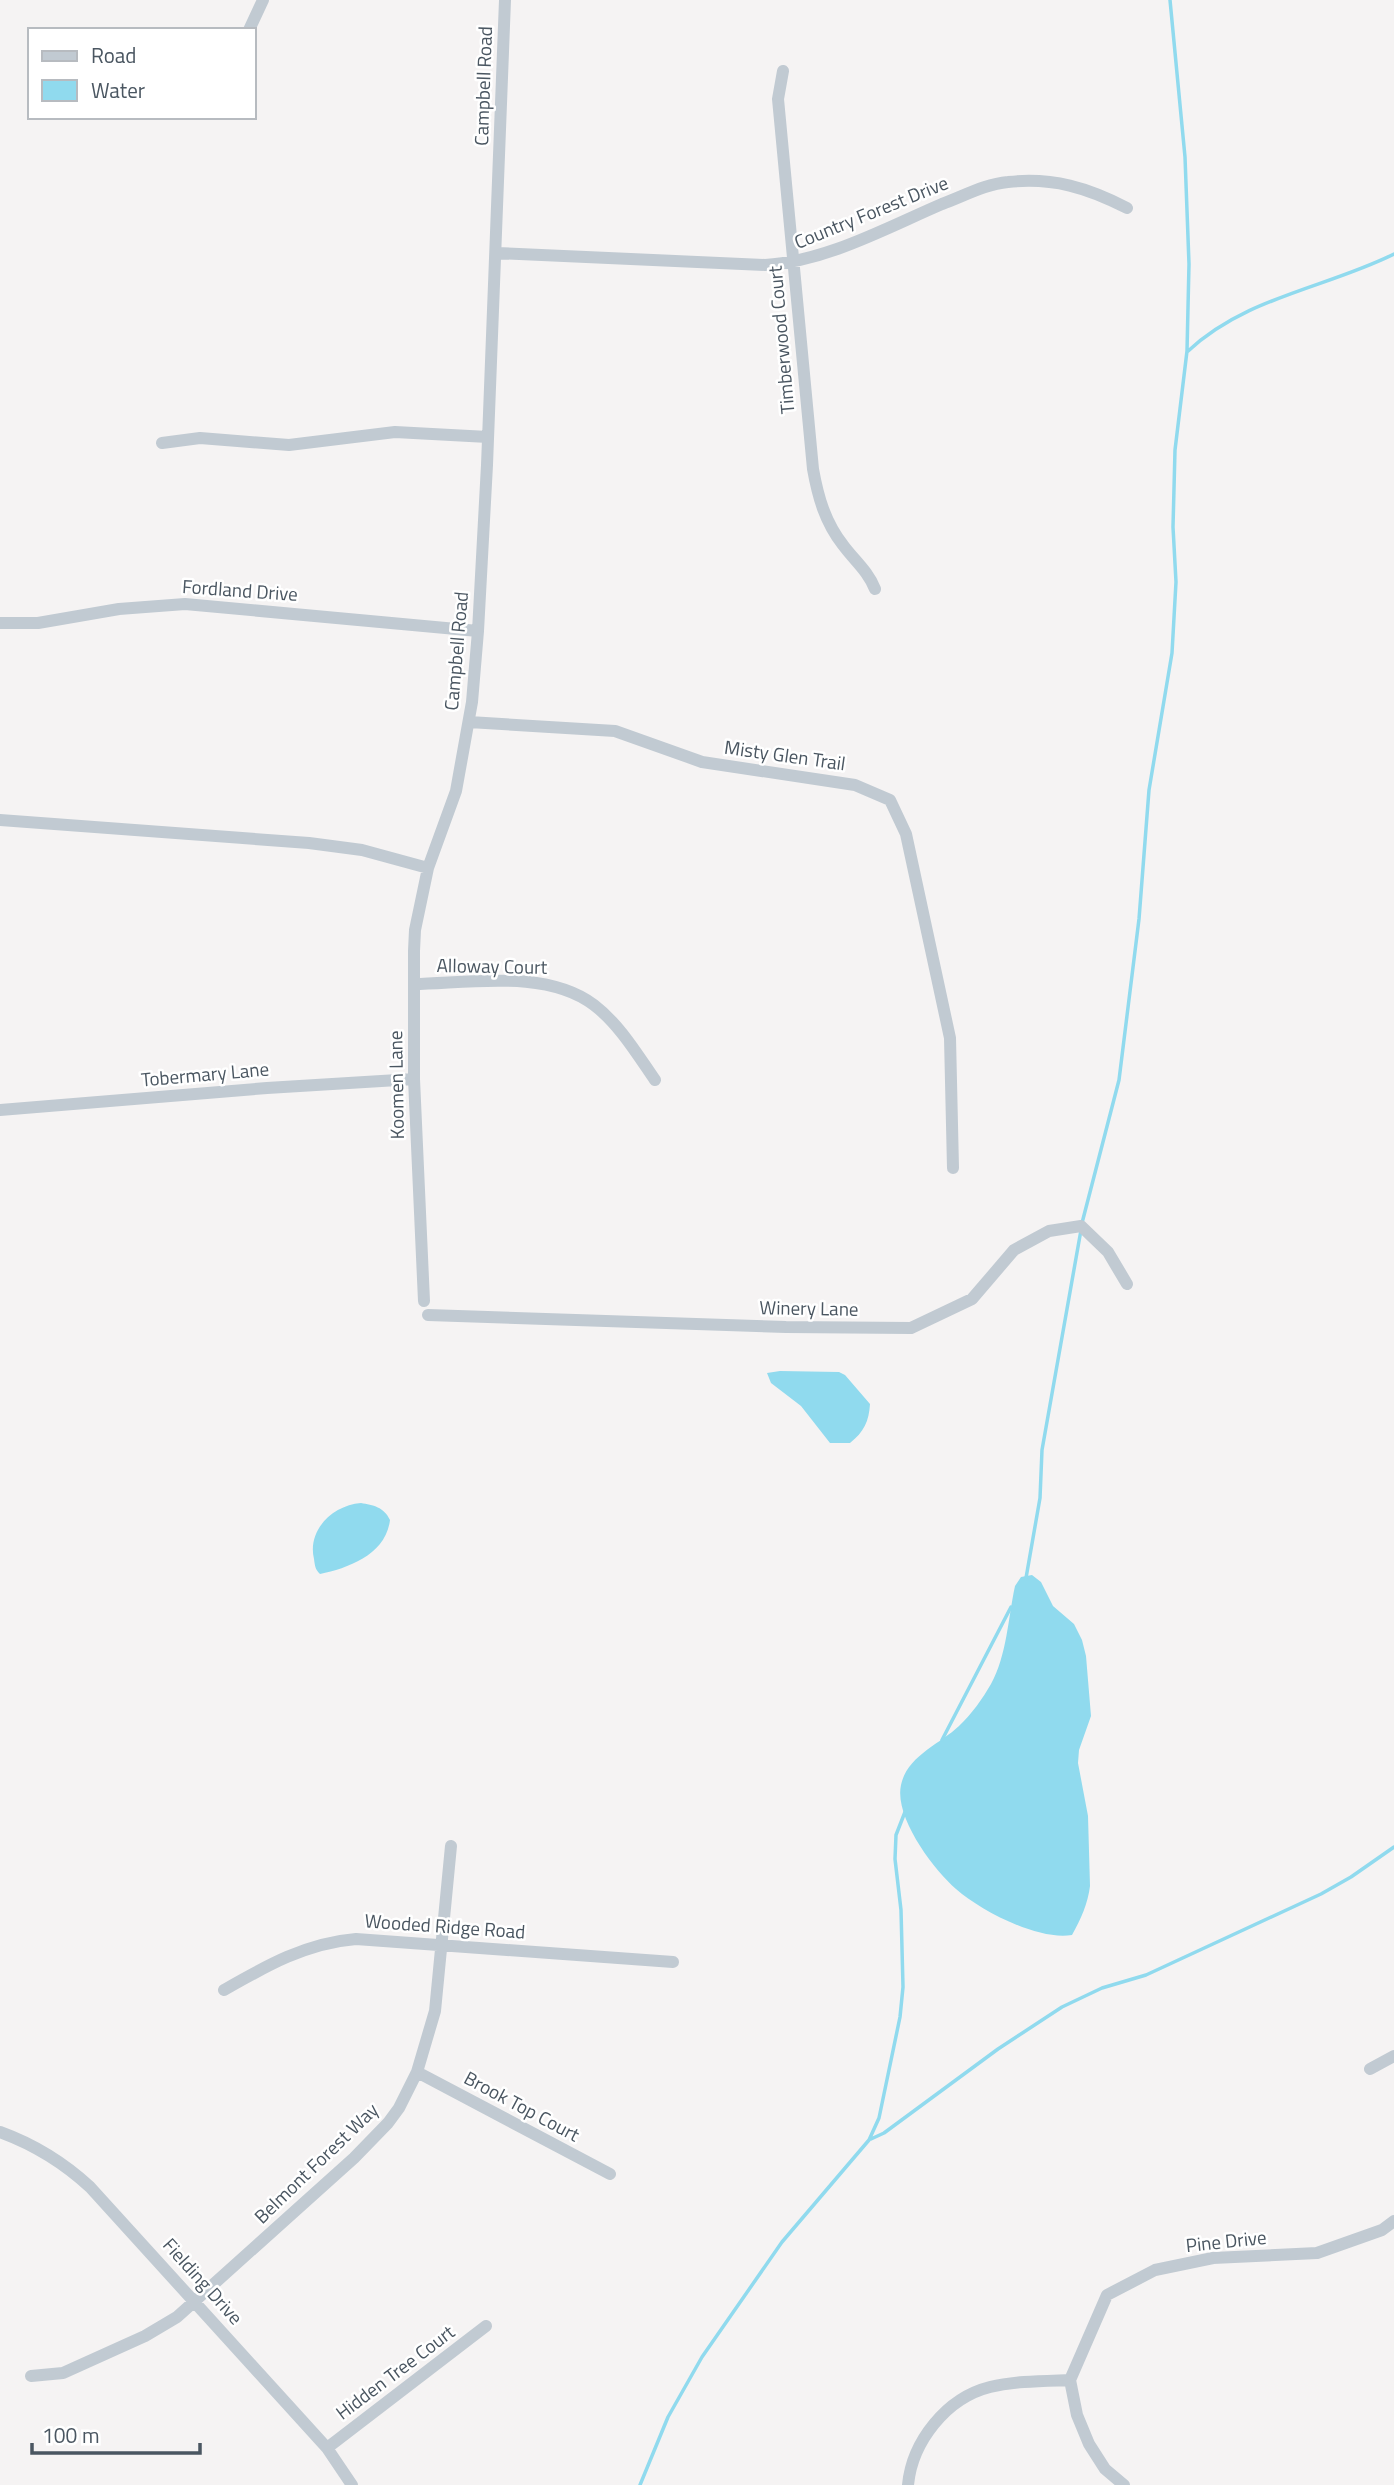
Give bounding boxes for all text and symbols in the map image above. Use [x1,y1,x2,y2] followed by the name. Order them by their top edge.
[466,26,499,146] street label: Campbell Road
[28,28,256,119] legend
[91,39,136,71] text: Road
[91,74,145,106] text: Water
[789,167,952,256] street label: Country Forest Drive
[760,265,801,415] street label: Timberwood Court
[181,571,299,608] street label: Fordland Drive
[436,590,475,712] street label: Campbell Road
[723,732,848,777] street label: Misty Glen Trail
[436,950,548,981] street label: Alloway Court
[380,1030,411,1140] street label: Koomen Lane
[140,1053,270,1094] street label: Tobermary Lane
[759,1292,859,1323] street label: Winery Lane
[364,1905,526,1946] street label: Wooded Ridge Road
[459,2063,586,2148] street label: Brook Top Court
[247,2096,384,2230] street label: Belmont Forest Way
[1184,2222,1268,2259] street label: Pine Drive
[156,2231,250,2331] street label: Fielding Drive
[329,2317,461,2426] street label: Hidden Tree Court
[32,2412,200,2456] scale bar
[42,2419,99,2451] text: 100 m

